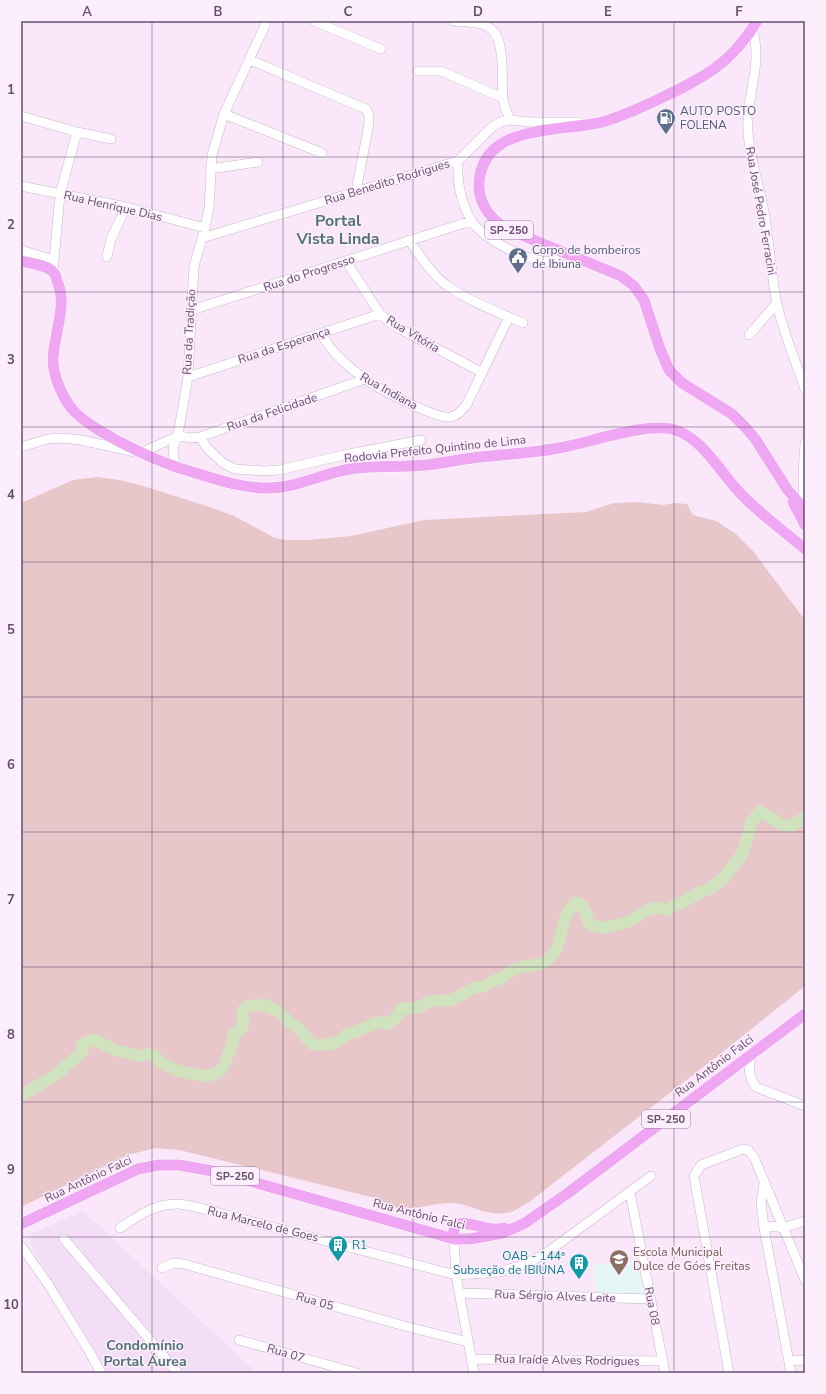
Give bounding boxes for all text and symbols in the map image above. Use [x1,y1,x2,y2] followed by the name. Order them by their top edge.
[82,3,92,21] text: A
[214,3,223,21] text: B
[344,3,353,21] text: C
[473,3,483,21] text: D
[604,3,612,21] text: E
[735,3,743,21] text: F
[7,81,15,99] text: 1
[680,103,756,133] place label: AUTO POSTO FOLENA
[655,107,677,135] fuel station icon: AUTO POSTO FOLENA
[742,145,780,277] street label: Rua José Pedro Ferracini
[322,155,452,209] street label: Rua Benedito Rodrigues
[62,187,164,225] street label: Rua Henrique Dias
[295,210,380,250] district label: Portal Vista Linda
[7,216,15,234] text: 2
[485,221,533,239] road number: SP-250
[532,242,641,272] place label: Corpo de bombeiros de Ibiuna
[507,246,529,274] public building icon: Corpo de bombeiros de Ibiuna
[261,251,357,295] street label: Rua do Progresso
[179,288,199,375] street label: Rua da Tradição
[383,312,443,356] street label: Rua Vitória
[236,323,332,367] street label: Rua da Esperança
[7,351,15,369] text: 3
[357,369,421,413] street label: Rua Indiana
[225,389,319,435] street label: Rua da Felicidade
[343,431,527,467] street label: Rodovia Prefeito Quintino de Lima
[7,486,15,504] text: 4
[7,621,15,639] text: 5
[7,756,15,774] text: 6
[7,891,15,909] text: 7
[7,1026,15,1044] text: 8
[671,1031,757,1101] street label: Rua Antônio Falci
[642,1110,690,1128] road number: SP-250
[42,1152,134,1206] street label: Rua Antônio Falci
[7,1161,15,1179] text: 9
[211,1167,259,1185] road number: SP-250
[371,1195,467,1233] street label: Rua Antônio Falci
[206,1202,321,1246] street label: Rua Marcelo de Goes
[327,1234,349,1262] building icon: R1
[352,1237,367,1253] place label: R1
[633,1244,751,1274] place label: Escola Municipal Dulce de Góes Freitas
[453,1248,565,1278] place label: OAB - 144ª Subseção de IBIÚNA
[608,1248,630,1276] school or university icon: Escola Municipal Dulce de Góes Freitas
[568,1252,590,1280] building icon: OAB - 144ª Subseção de IBIÚNA
[494,1286,616,1306] street label: Rua Sérgio Alves Leite
[640,1286,664,1326] street label: Rua 08
[294,1288,336,1314] street label: Rua 05
[3,1296,19,1314] text: 10
[103,1336,187,1371] district label: Condomínio Portal Áurea
[265,1340,307,1366] street label: Rua 07
[494,1351,640,1369] street label: Rua Iraíde Alves Rodrigues

